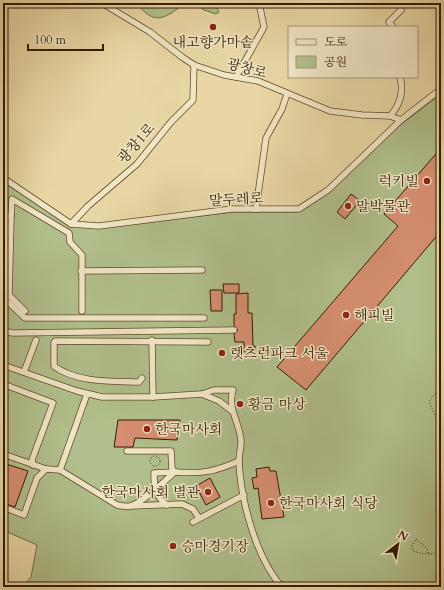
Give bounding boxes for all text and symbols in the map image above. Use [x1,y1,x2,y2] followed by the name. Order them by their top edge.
[208,22,218,32] marker: 내고향가마솥
[28,26,103,52] scale bar
[288,26,418,78] legend
[34,32,67,48] text: 100 m
[172,33,254,52] place label: 내고향가마솥
[324,34,348,50] text: 도로
[225,54,269,83] street label: 광창로
[324,54,347,70] text: 공원
[114,119,160,168] street label: 광창1로
[378,172,419,191] place label: 럭키빌
[422,176,432,186] marker: 럭키빌
[209,189,264,210] street label: 말두레로
[356,197,411,216] place label: 말박물관
[343,201,353,211] marker: 말박물관
[354,306,395,325] place label: 해피빌
[341,310,351,320] marker: 해피빌
[230,344,329,363] place label: 렛츠런파크 서울
[217,348,227,358] marker: 렛츠런파크 서울
[248,395,306,414] place label: 황금 마상
[235,399,245,409] marker: 황금 마상
[155,420,223,439] place label: 한국마사회
[142,424,152,434] marker: 한국마사회
[102,483,200,502] place label: 한국마사회 별관
[203,487,213,497] marker: 한국마사회 별관
[279,494,378,513] place label: 한국마사회 식당
[266,498,276,508] marker: 한국마사회 식당
[378,524,418,564] north arrow
[395,527,411,545] text: N
[181,537,249,556] place label: 승마경기장
[168,541,178,551] marker: 승마경기장

